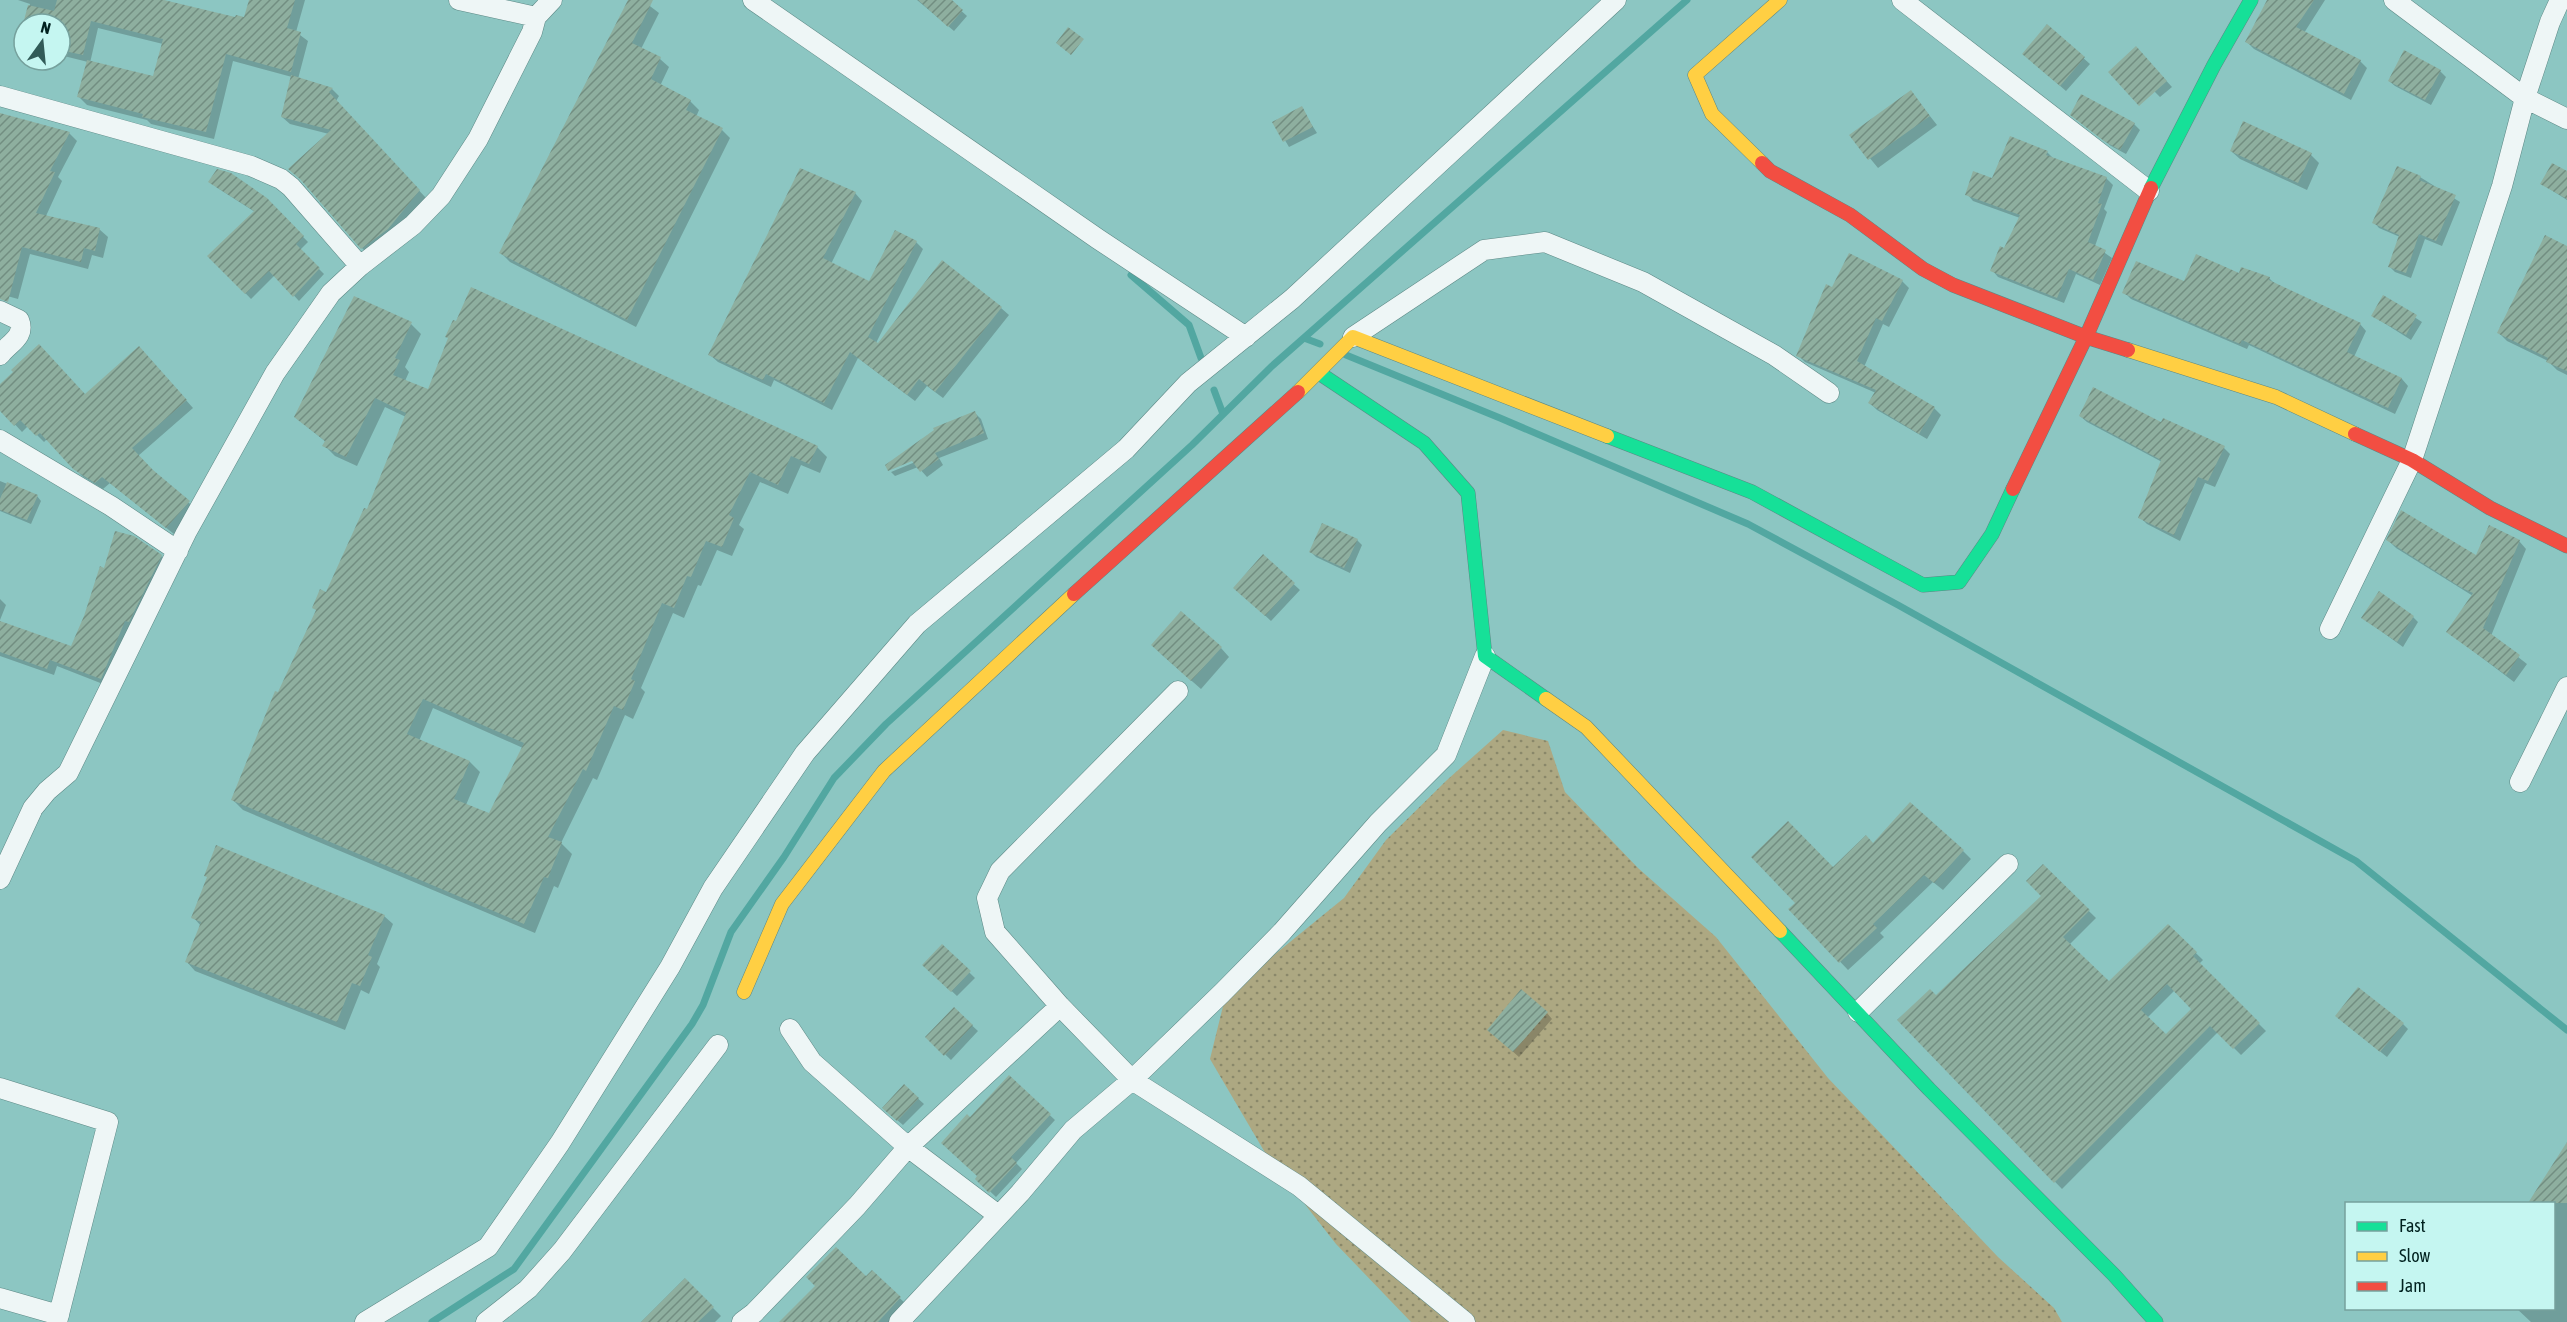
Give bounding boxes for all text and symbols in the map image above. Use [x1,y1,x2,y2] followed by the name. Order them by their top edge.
[12,12,72,72] north arrow
[39,18,53,37] text: N
[2345,1202,2555,1310] legend
[2399,1215,2426,1236] text: Fast
[2399,1245,2430,1266] text: Slow
[2399,1275,2426,1296] text: Jam

